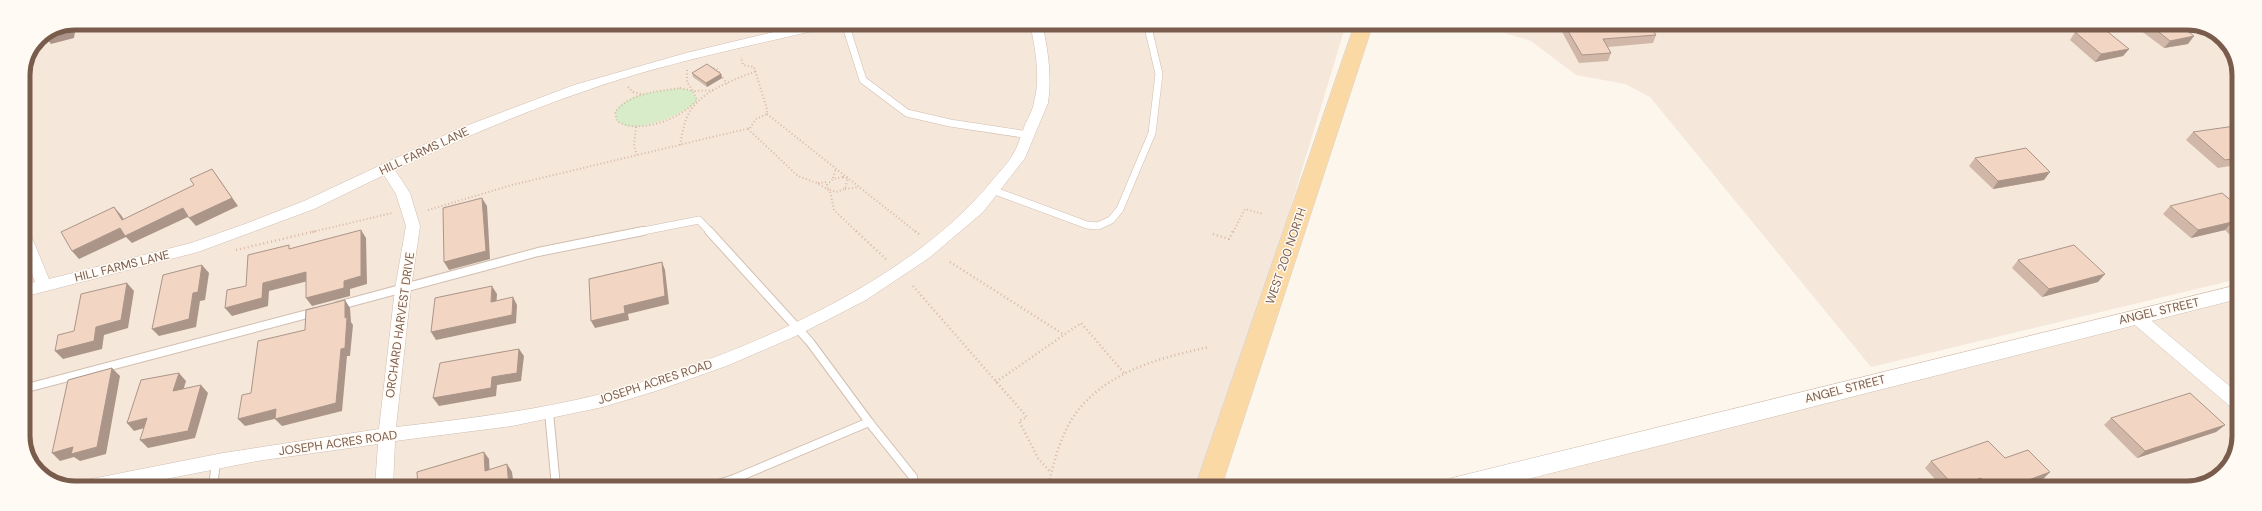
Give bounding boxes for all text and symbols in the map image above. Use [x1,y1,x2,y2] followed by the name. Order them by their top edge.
[377,123,472,179] street label: HILL FARMS LANE
[1262,206,1310,306] street label: WEST 200 NORTH
[73,246,171,286] street label: HILL FARMS LANE
[382,251,418,399] street label: ORCHARD HARVEST DRIVE
[2117,294,2201,328] street label: ANGEL STREET
[596,356,714,408] street label: JOSEPH ACRES ROAD
[1803,371,1887,407] street label: ANGEL STREET
[278,427,398,459] street label: JOSEPH ACRES ROAD

